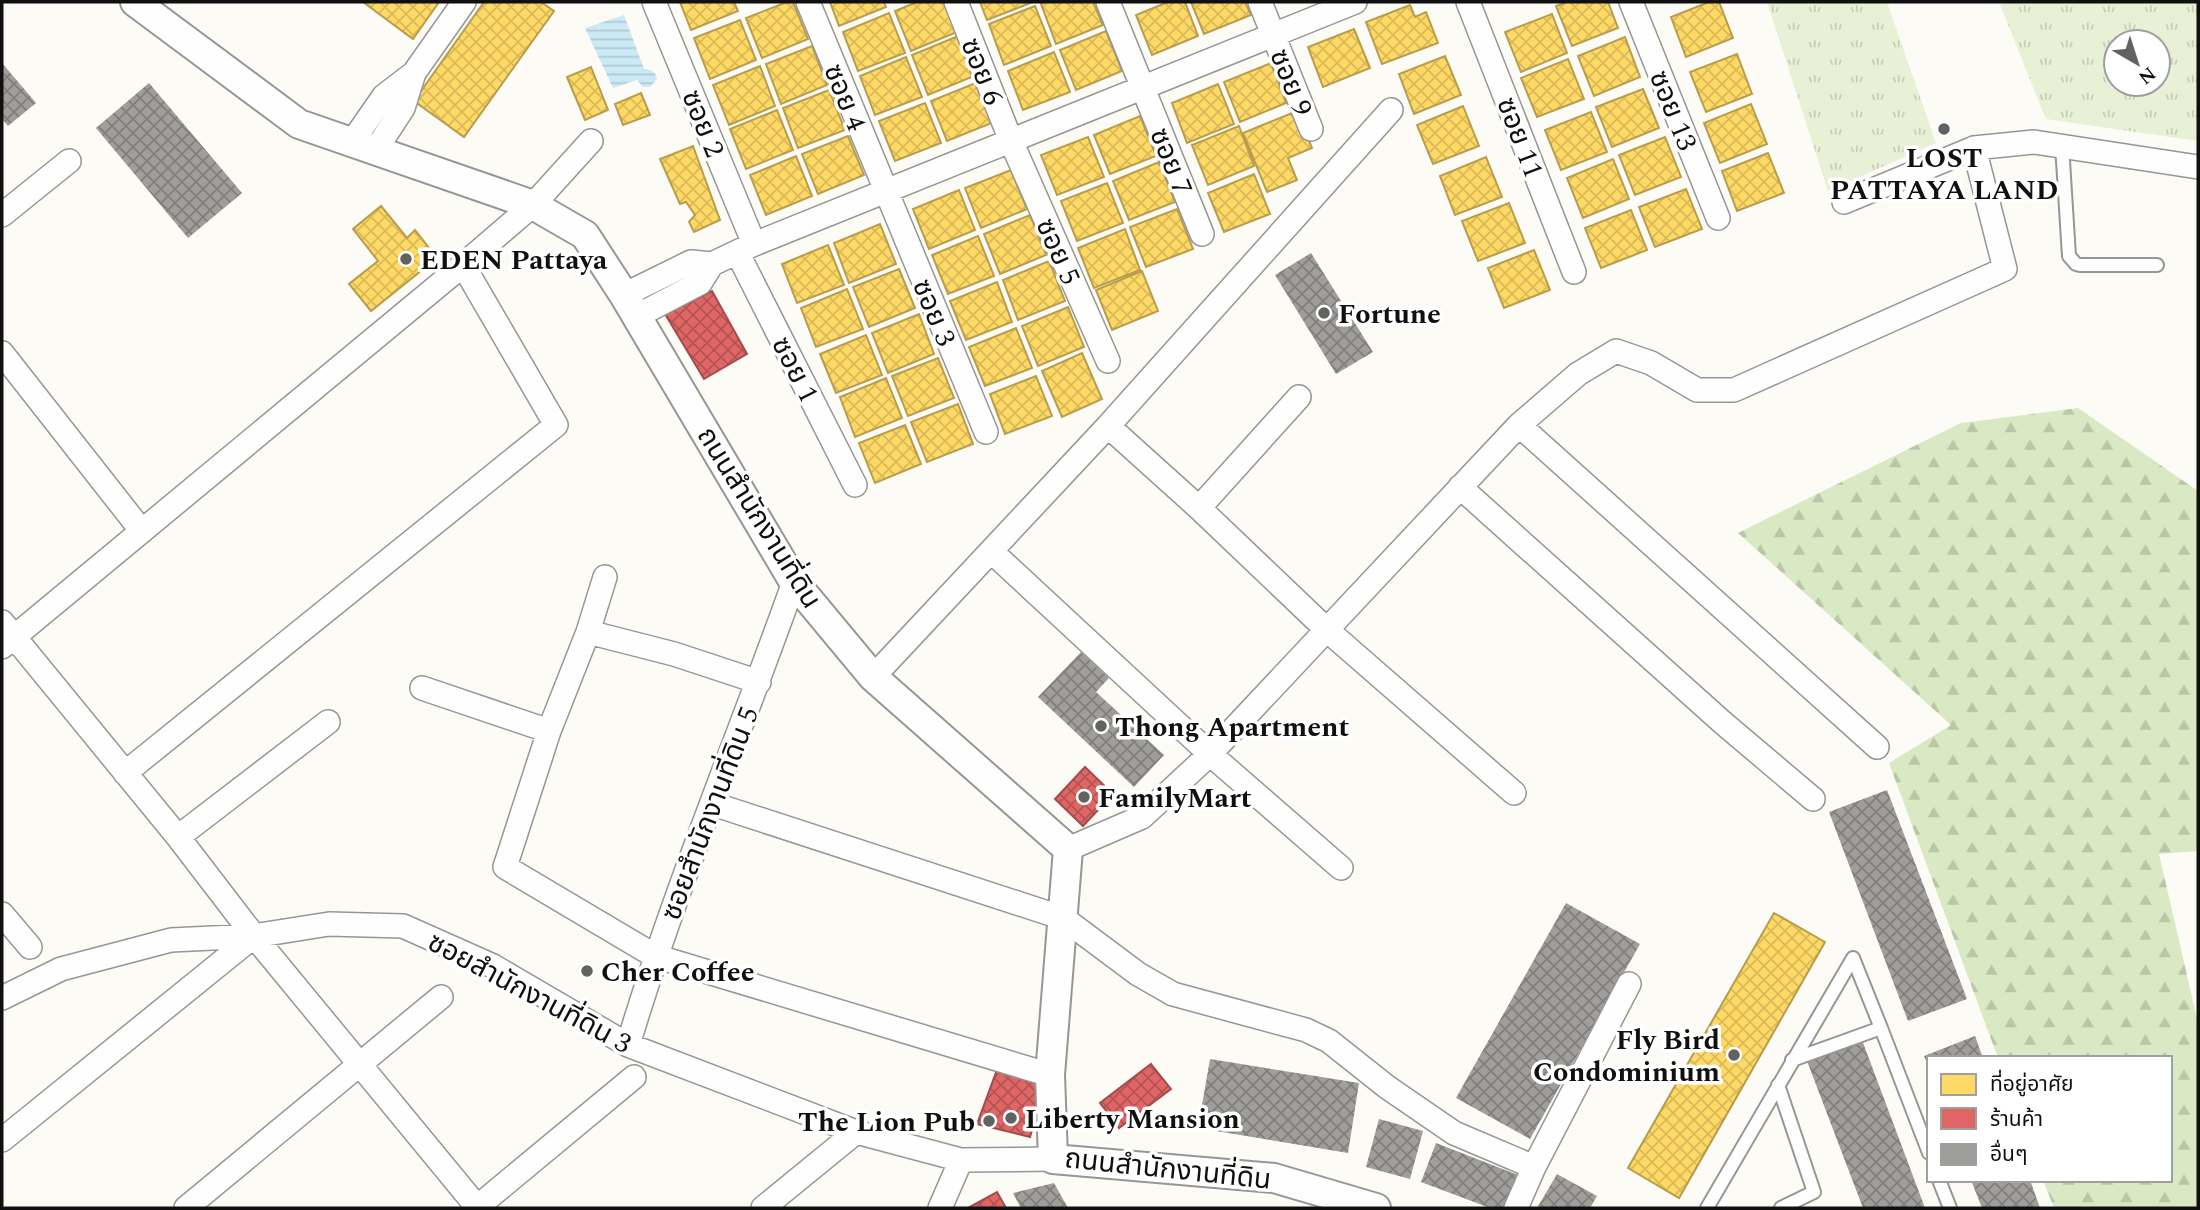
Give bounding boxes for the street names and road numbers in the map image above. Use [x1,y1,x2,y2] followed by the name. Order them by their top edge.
[949,31,1015,112] street label: ซอย 6
[1258,42,1324,123] street label: ซอย 9
[812,57,878,138] street label: ซอย 4
[1637,64,1708,157] street label: ซอย 13
[670,83,736,164] street label: ซอย 2
[1485,91,1555,184] street label: ซอย 11
[1138,121,1204,202] street label: ซอย 7
[1024,211,1091,292] street label: ซอย 5
[900,272,967,353] street label: ซอย 3
[760,329,830,410] street label: ซอย 1
[685,418,832,617] street label: ถนนสำนักงานที่ดิน
[650,700,771,927] street label: ซอยสำนักงานที่ดิน 5
[420,921,639,1065] street label: ซอยสำนักงานที่ดิน 3
[1062,1137,1273,1202] street label: ถนนสำนักงานที่ดิน

